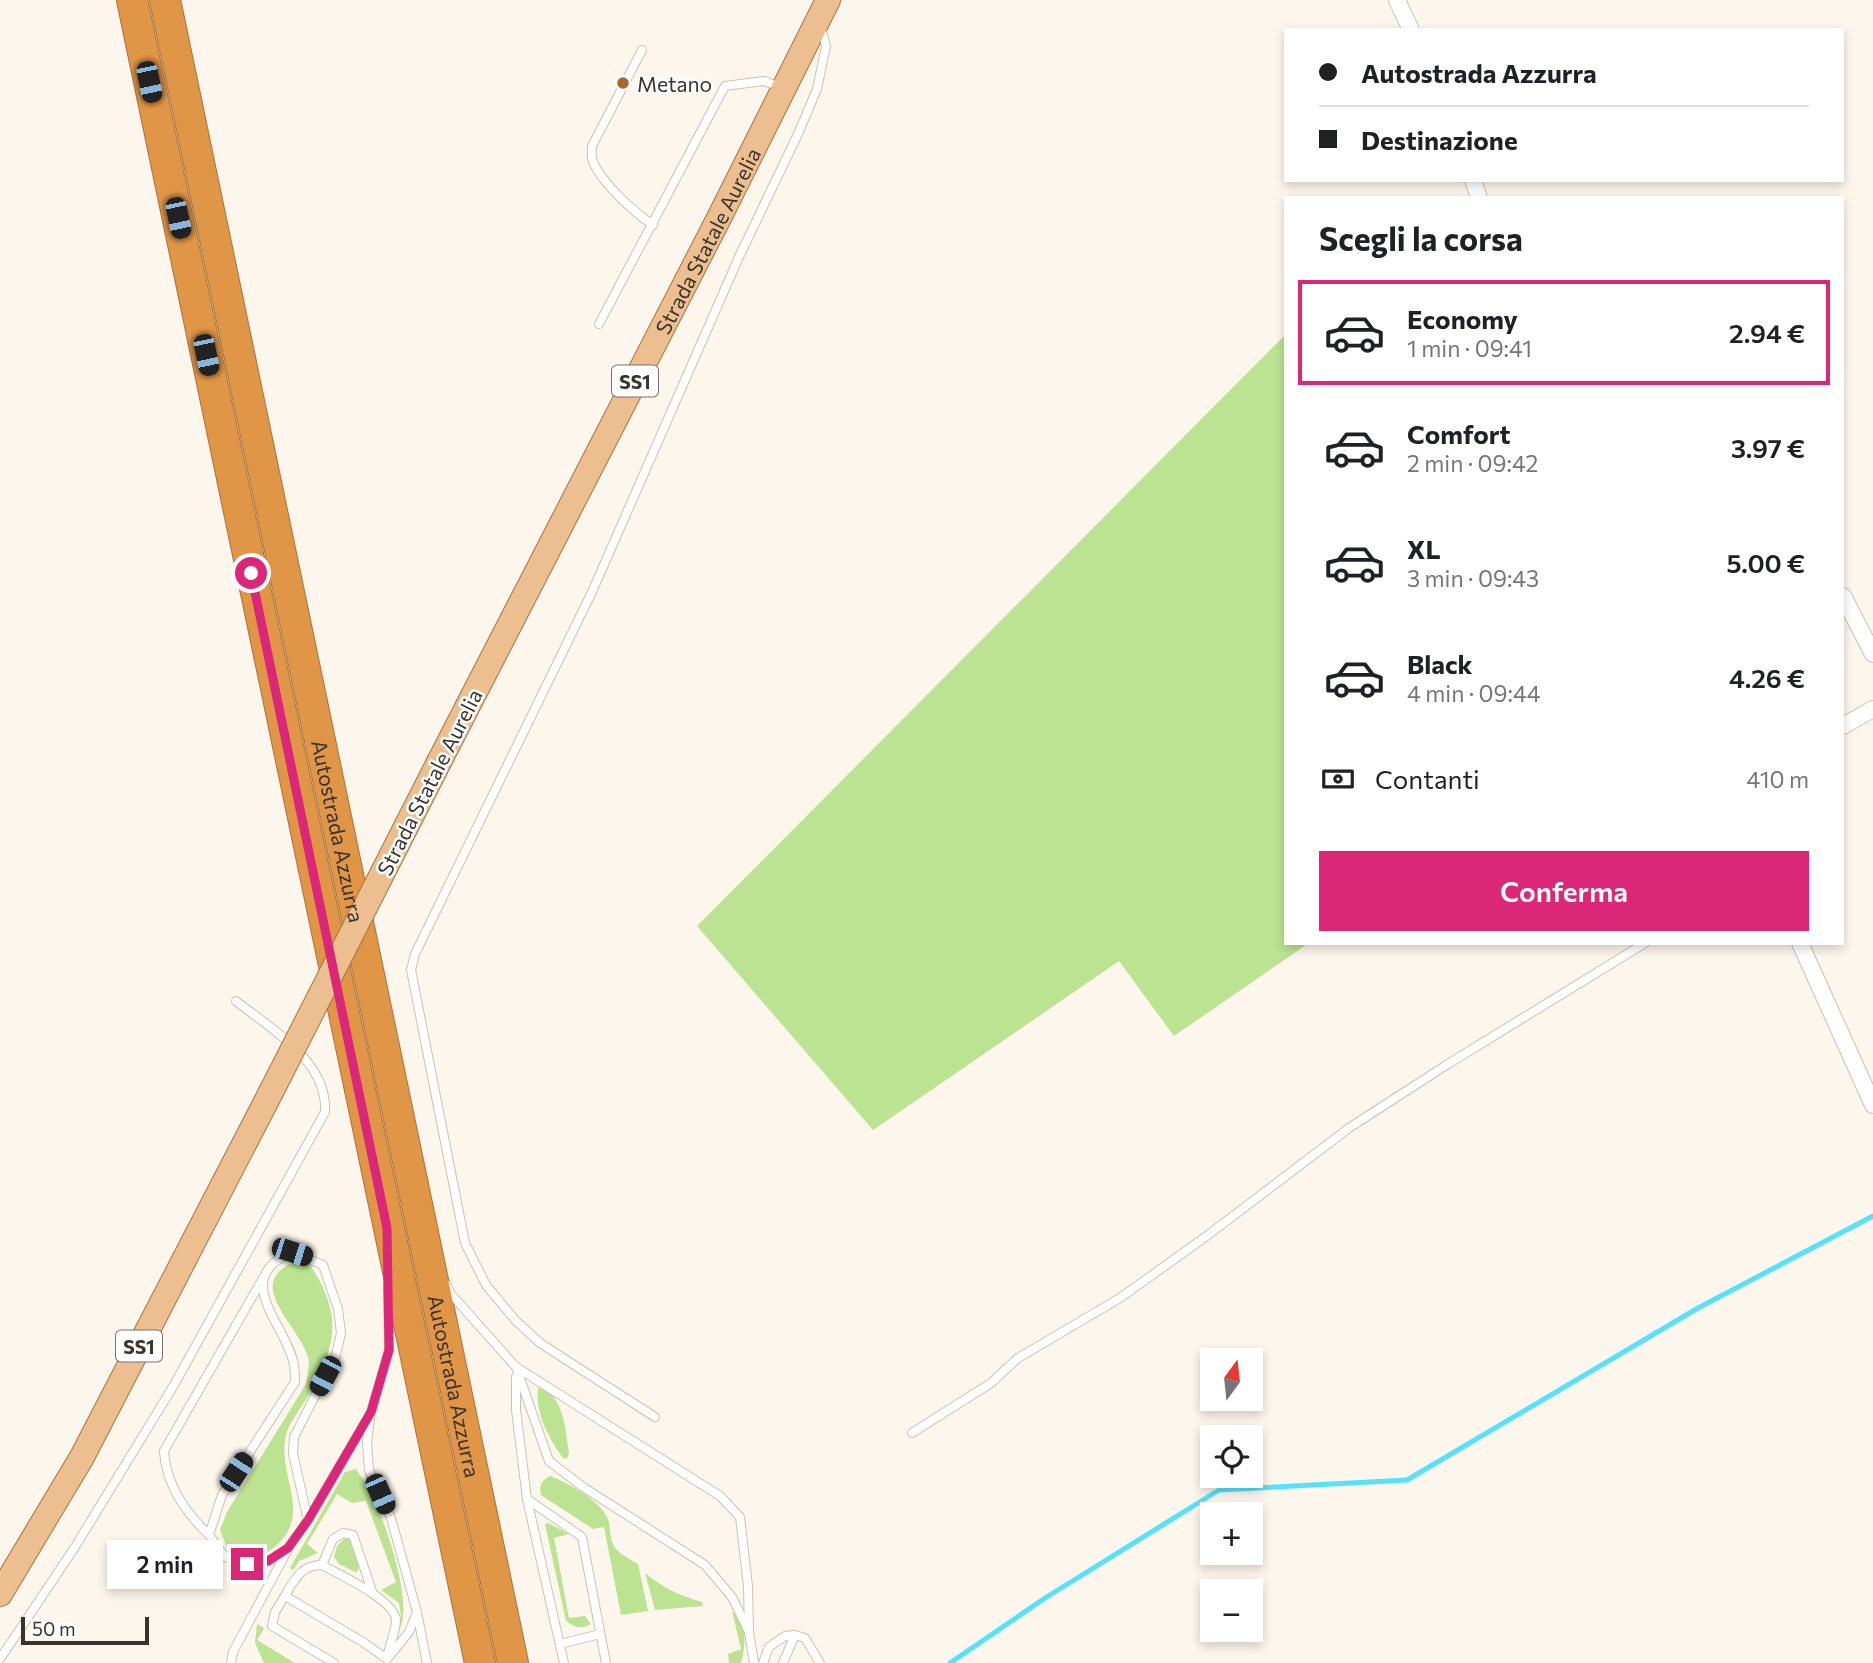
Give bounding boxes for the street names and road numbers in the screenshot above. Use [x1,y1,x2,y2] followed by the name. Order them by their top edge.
[649,143,765,338] street label: Strada Statale Aurelia
[612,366,658,396] road number: SS1
[371,685,487,879] street label: Strada Statale Aurelia
[308,737,370,925] street label: Autostrada Azzurra
[424,1292,486,1480] street label: Autostrada Azzurra
[116,1330,162,1362] road number: SS1

